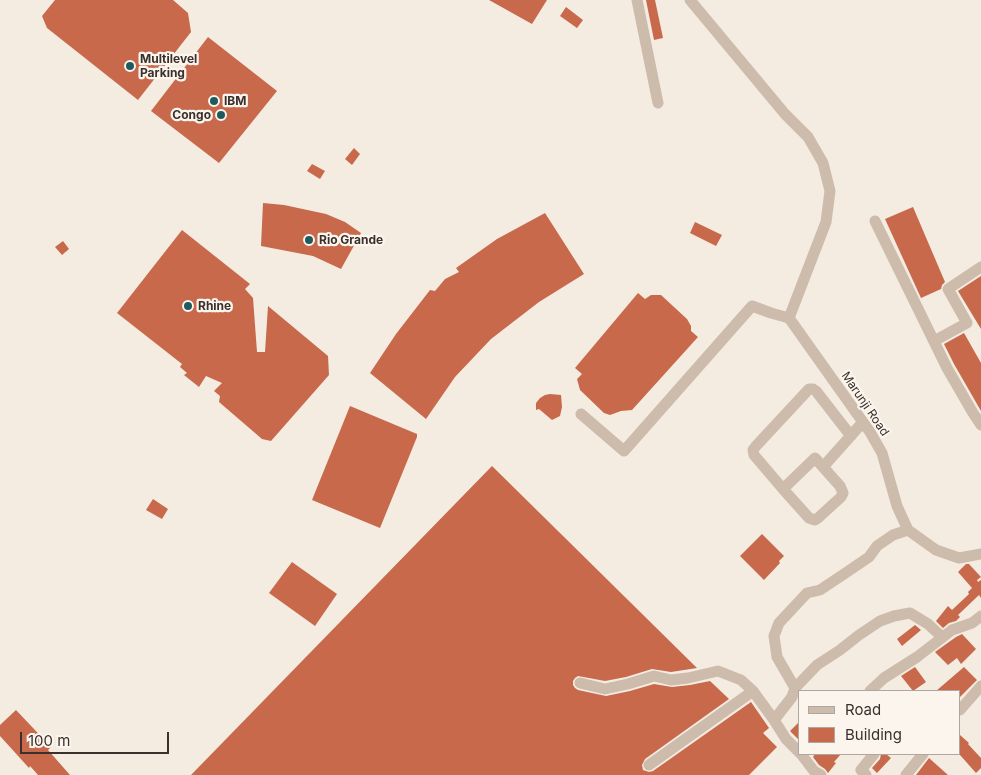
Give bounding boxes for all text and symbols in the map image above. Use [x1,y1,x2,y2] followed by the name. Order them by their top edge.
[140,52,197,80] place label: Multilevel Parking
[124,60,136,72] marker: Multilevel Parking
[224,94,246,108] place label: IBM
[208,95,220,107] marker: IBM
[172,108,211,122] place label: Congo
[215,109,227,121] marker: Congo
[319,233,383,247] place label: Rio Grande
[303,234,315,246] marker: Rio Grande
[198,299,231,313] place label: Rhine
[182,300,194,312] marker: Rhine
[838,369,892,439] street label: Marunji Road
[798,690,961,755] legend
[845,700,881,719] text: Road
[22,722,171,754] scale bar
[845,725,902,744] text: Building
[28,731,70,750] text: 100 m

